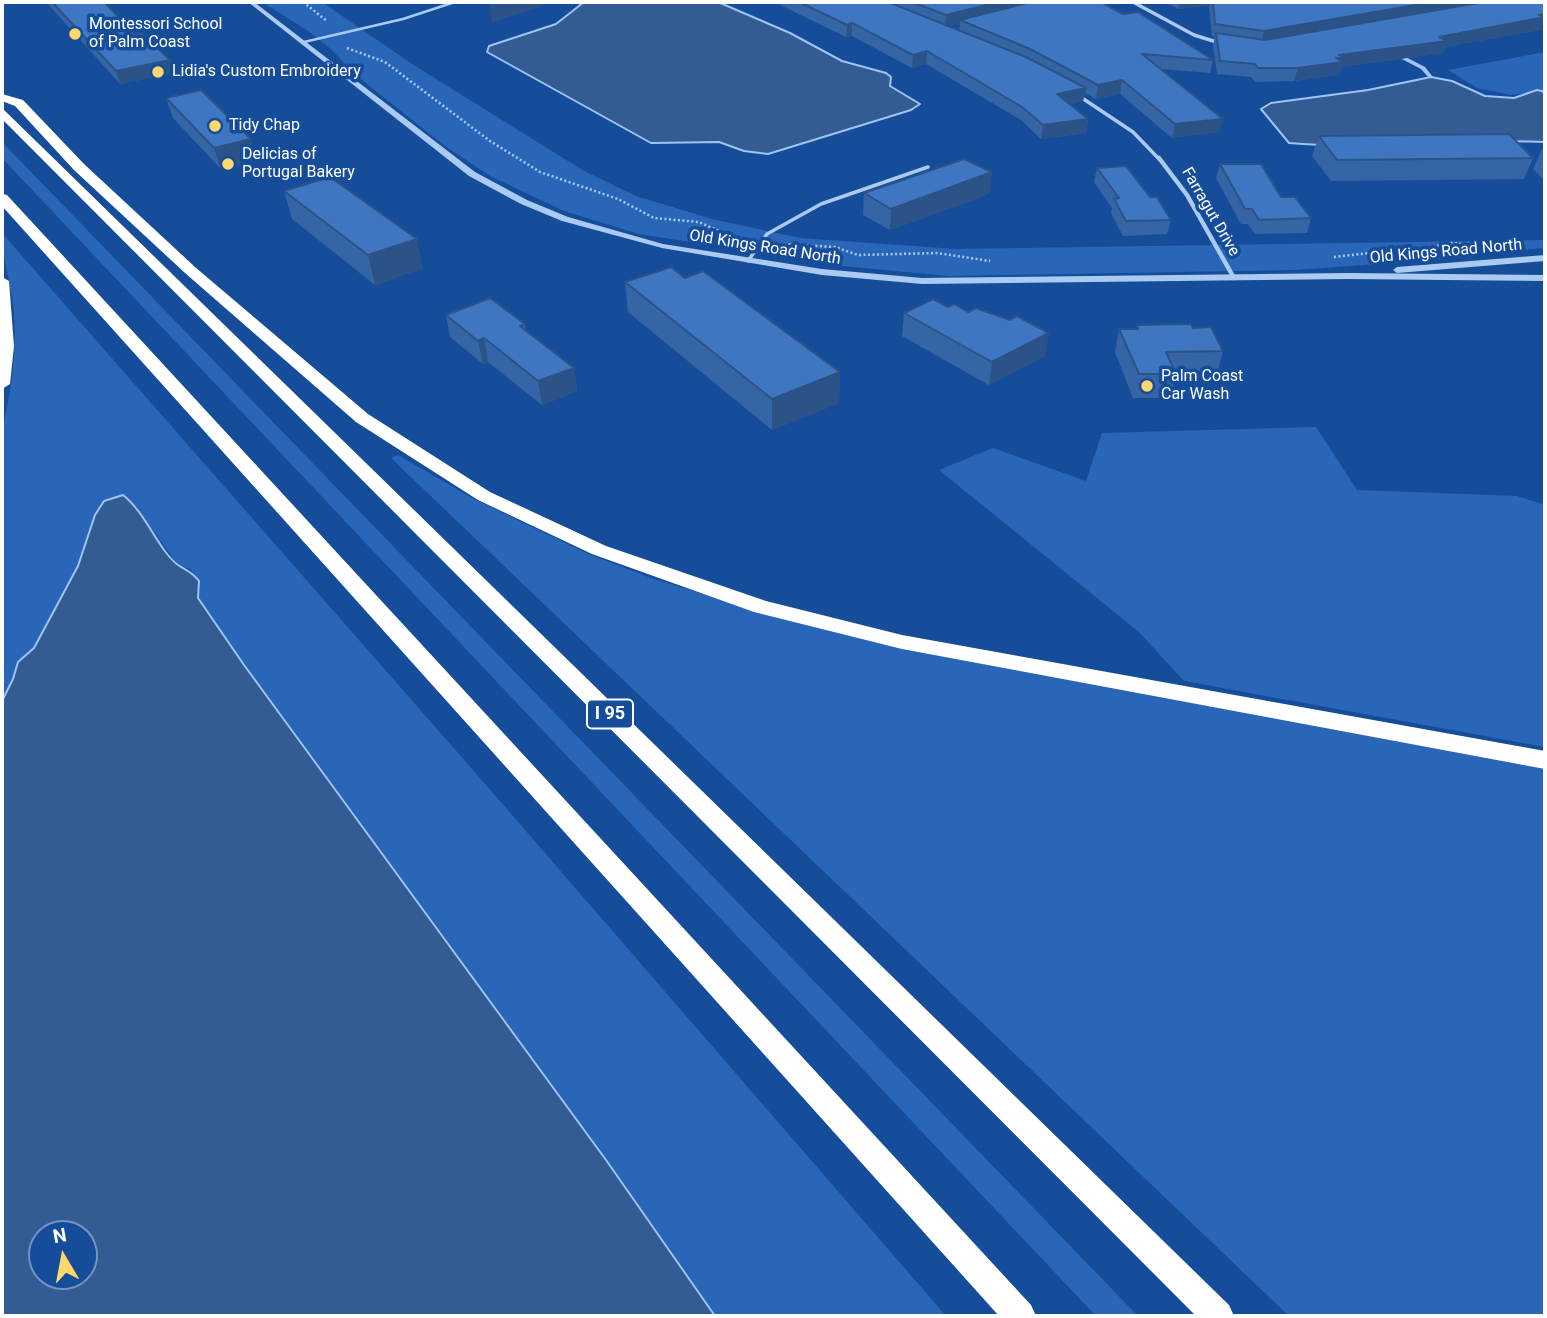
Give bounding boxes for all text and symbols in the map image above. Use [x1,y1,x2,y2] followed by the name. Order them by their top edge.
[89,15,222,53] place label: Montessori School of Palm Coast
[67,26,83,42] marker: Montessori School of Palm Coast
[172,62,361,82] place label: Lidia's Custom Embroidery
[150,64,166,80] marker: Lidia's Custom Embroidery
[229,116,300,136] place label: Tidy Chap
[207,118,223,134] marker: Tidy Chap
[242,145,355,183] place label: Delicias of Portugal Bakery
[220,156,236,172] marker: Delicias of Portugal Bakery
[1177,164,1243,260] street label: Farragut Drive
[688,227,842,269] street label: Old Kings Road North
[1369,236,1523,268] street label: Old Kings Road North
[1161,367,1243,405] place label: Palm Coast Car Wash
[1139,378,1155,394] marker: Palm Coast Car Wash
[587,700,633,728] road number: I 95
[28,1220,98,1290] north arrow
[51,1223,68,1248] text: N

